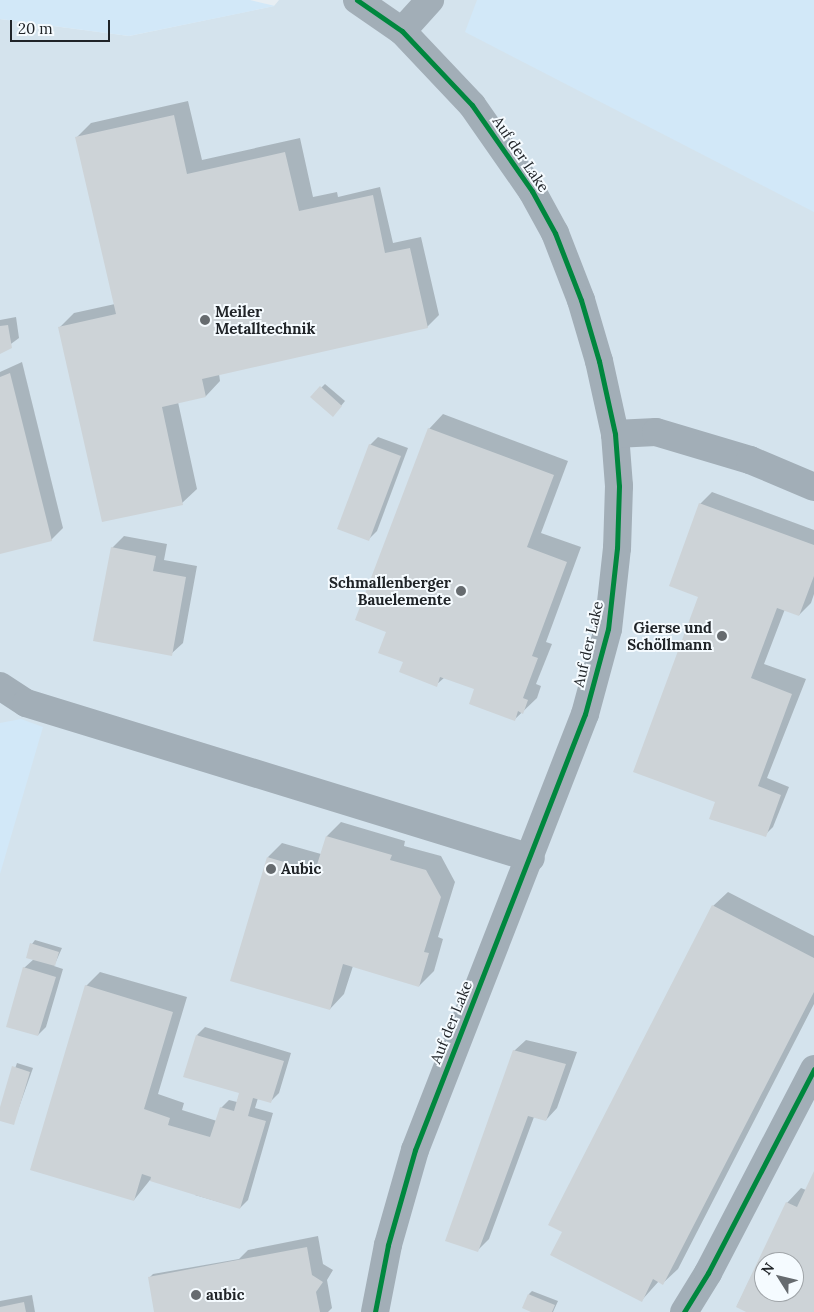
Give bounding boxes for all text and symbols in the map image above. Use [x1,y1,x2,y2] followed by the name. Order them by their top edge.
[12,10,112,42] scale bar
[18,19,53,38] text: 20 m
[489,113,553,195] street label: Auf der Lake
[215,302,315,337] place label: Meiler Metalltechnik
[199,314,211,326] marker: Meiler Metalltechnik
[329,573,451,608] place label: Schmallenberger Bauelemente
[455,585,467,597] marker: Schmallenberger Bauelemente
[569,599,607,689] street label: Auf der Lake
[627,618,712,653] place label: Gierse und Schöllmann
[716,630,728,642] marker: Gierse und Schöllmann
[281,860,321,878] place label: Aubic
[265,863,277,875] marker: Aubic
[426,978,476,1066] street label: Auf der Lake
[754,1252,804,1302] north arrow
[757,1259,778,1278] text: N
[206,1286,244,1304] place label: aubic
[190,1289,202,1301] marker: aubic

